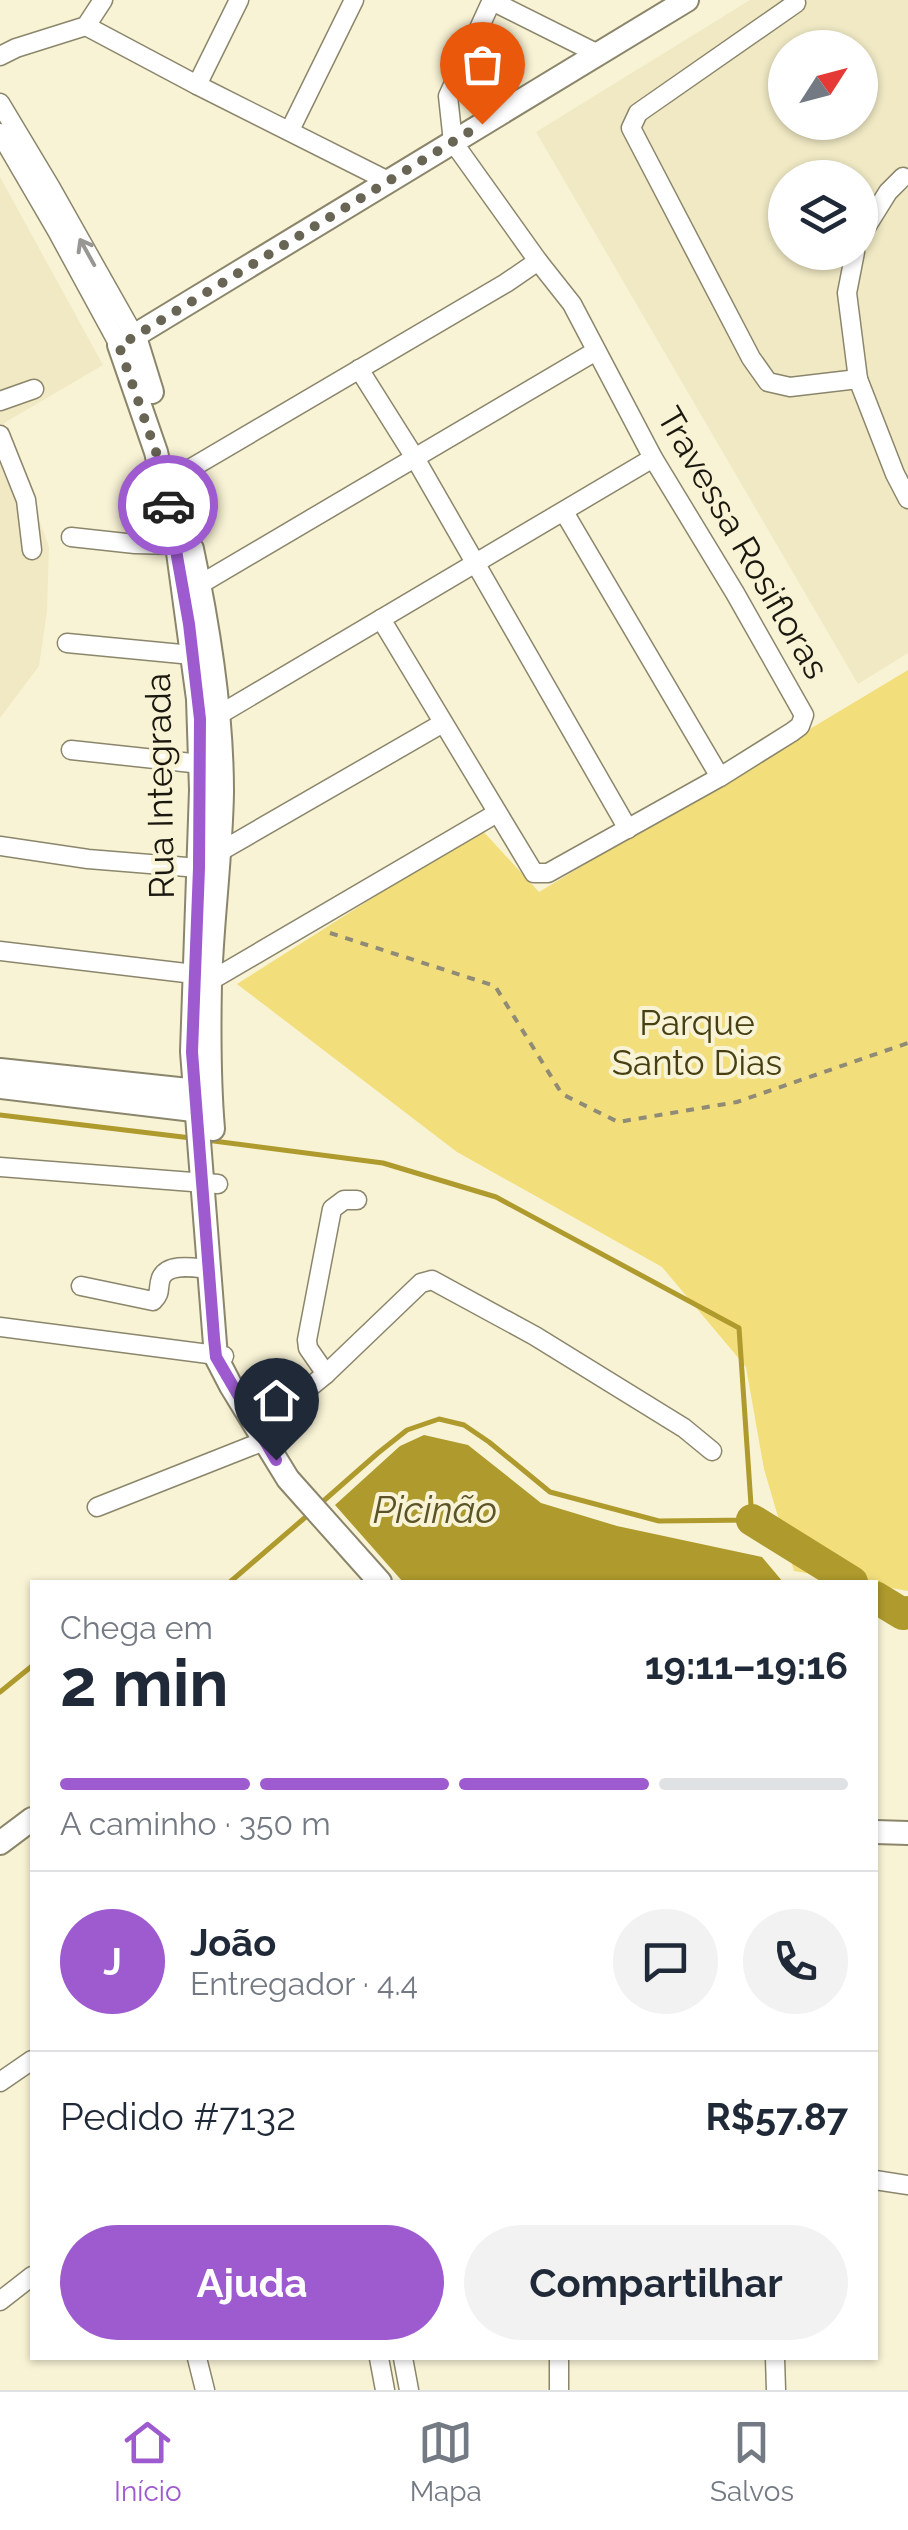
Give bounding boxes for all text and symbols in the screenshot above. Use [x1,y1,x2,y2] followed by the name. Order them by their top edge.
[440,22,525,125] pin
[768,30,878,140] north arrow
[768,30,878,270] map controls
[455,37,510,92] icon: bag
[768,160,878,270] button: layers
[77,237,97,267] one-way arrow
[649,400,838,686] street label: Travessa Rosifloras
[118,455,218,555] courier
[141,478,196,533] icon: car
[137,673,182,899] street label: Rua Integrada
[612,1002,782,1083] park label: Parque Santo Dias
[234,1358,319,1461] pin
[249,1373,304,1428] icon: home
[373,1487,497,1532] water label: Picinão
[60,1609,213,1646] text: Chega em
[645,1643,848,1688] text: 19:11–19:16
[60,1645,229,1721] text: 2 min
[60,1805,331,1842] text: A caminho · 350 m
[613,1909,718,2014] button: chat
[743,1909,848,2014] button: phone
[190,1920,276,1965] text: João
[103,1939,122,1984] text: J
[190,1965,418,2002] text: Entregador · 4.4
[60,2094,296,2139] text: Pedido #7132
[706,2094,848,2139] text: R$57.87
[60,2225,444,2340] button: Ajuda
[464,2225,848,2340] button: Compartilhar
[114,2415,182,2508] tab: Início
[410,2415,482,2508] tab: Mapa
[710,2415,794,2508] tab: Salvos

